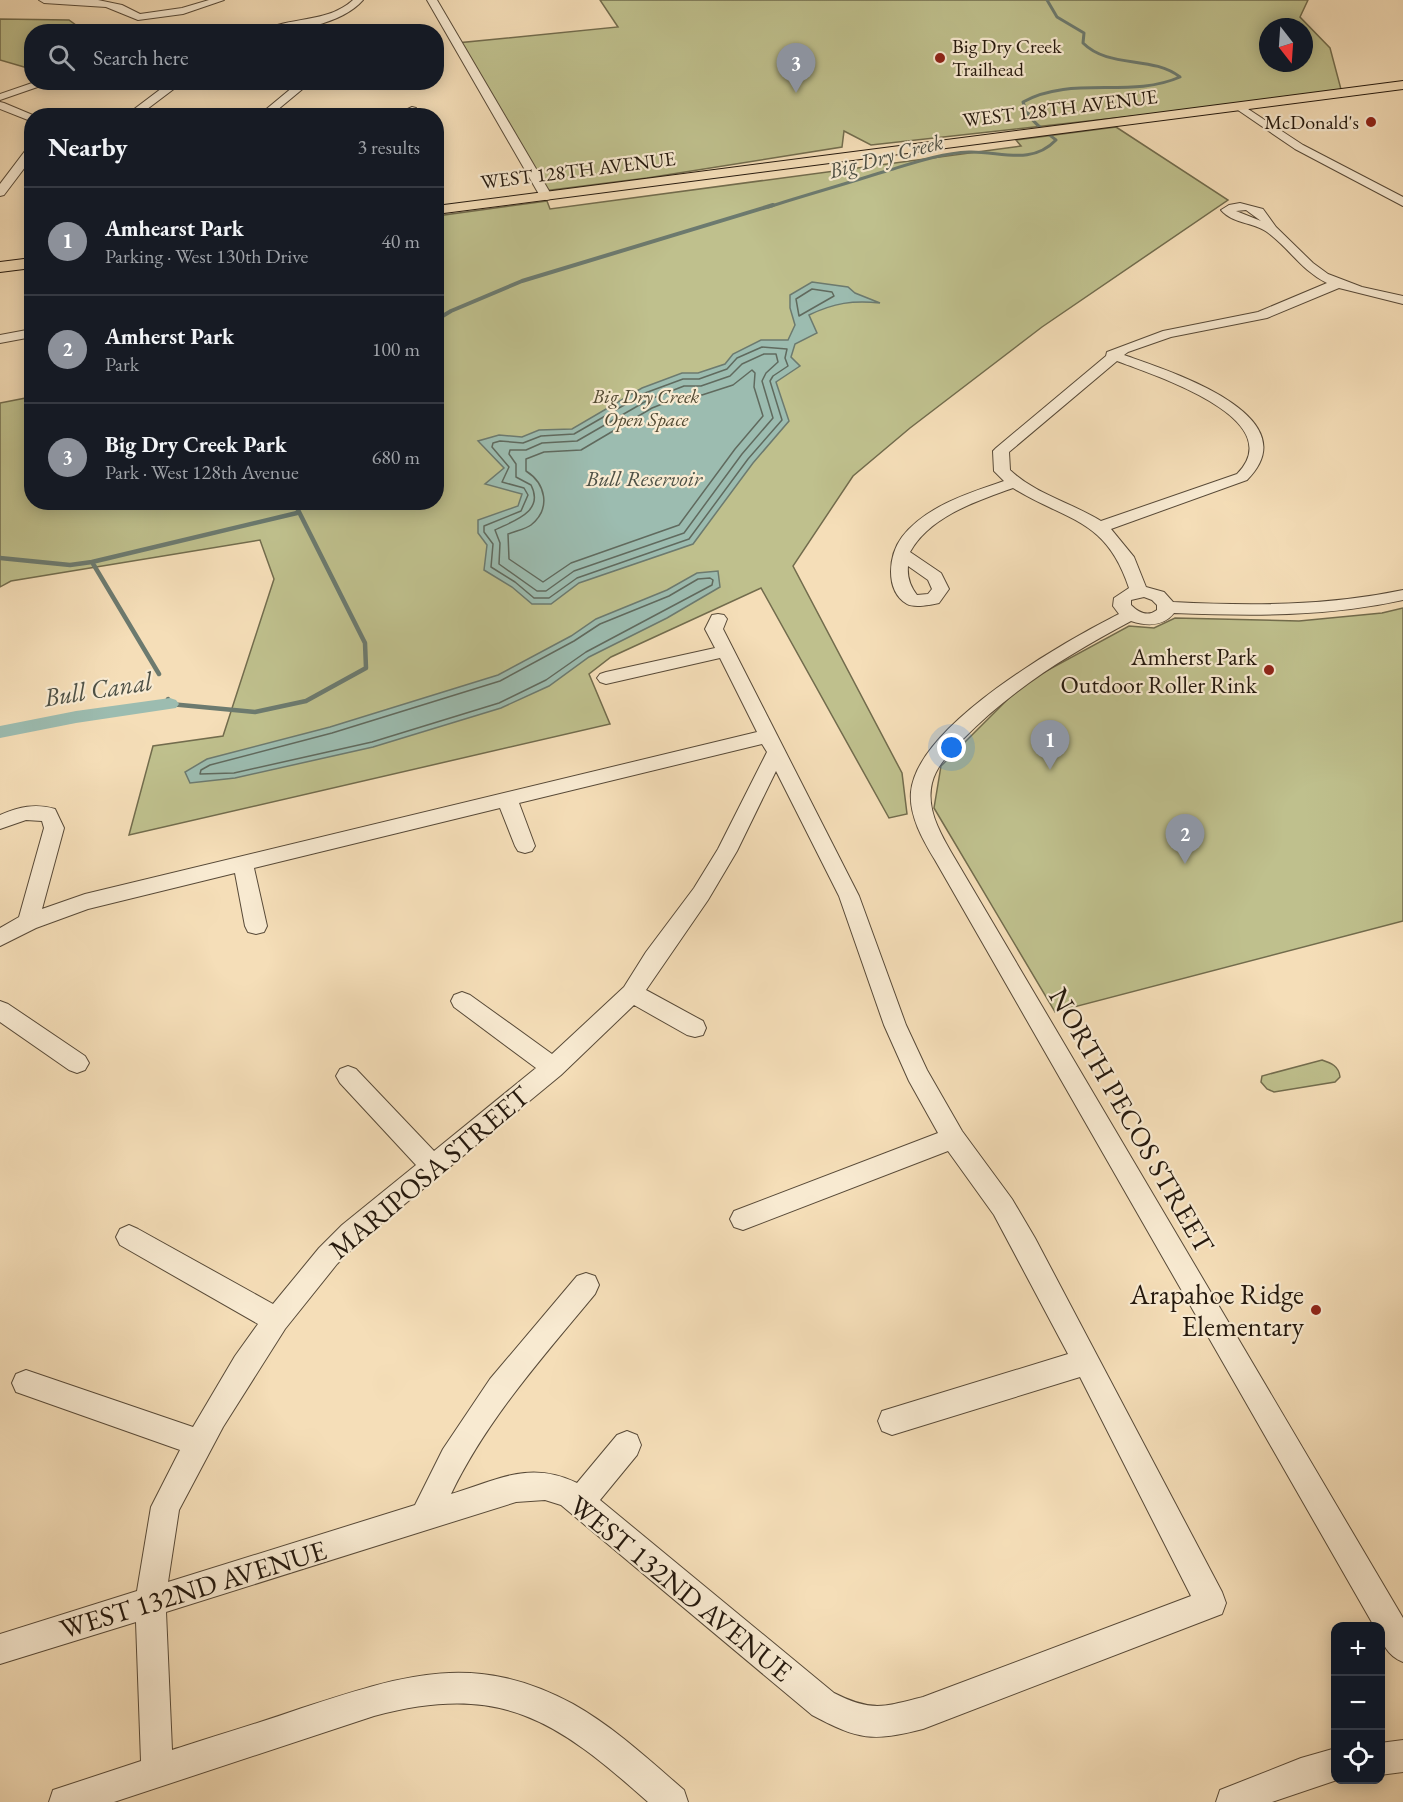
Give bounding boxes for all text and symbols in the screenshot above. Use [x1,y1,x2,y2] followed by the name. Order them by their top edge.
[1259,18,1313,72] north arrow
[24,24,444,90] search box
[952,33,1062,82] place label: Big Dry Creek Trailhead
[45,41,78,74] icon: search
[93,43,188,72] text: Search here
[776,44,816,93] pin: 3
[933,51,947,65] marker: Big Dry Creek Trailhead
[961,83,1159,133] street label: WEST 128TH AVENUE
[1264,109,1359,135] place label: McDonald's
[1364,115,1378,129] marker: McDonald's
[825,127,946,185] water label: Big Dry Creek
[48,130,128,164] text: Nearby
[357,134,420,160] text: 3 results
[479,145,677,195] street label: WEST 128TH AVENUE
[105,214,244,243] text: Amhearst Park
[62,228,73,254] text: 1
[381,228,420,254] text: 40 m
[105,243,308,269] text: Parking · West 130th Drive
[105,322,234,351] text: Amherst Park
[62,336,73,362] text: 2
[372,336,420,362] text: 100 m
[105,351,139,377] text: Park
[592,383,699,432] park label: Big Dry Creek Open Space
[105,430,287,459] text: Big Dry Creek Park
[62,444,73,470] text: 3
[372,444,420,470] text: 680 m
[105,459,299,485] text: Park · West 128th Avenue
[585,464,704,493] water label: Bull Reservoir
[1061,641,1258,700] place label: Amherst Park Outdoor Roller Rink
[1262,663,1276,677] marker: Amherst Park Outdoor Roller Rink
[40,664,155,714] water label: Bull Canal
[1030,720,1070,770] pin: 1
[937,733,966,762] your location
[1166,814,1204,864] pin: 2
[1041,981,1223,1260] street label: NORTH PECOS STREET
[321,1077,537,1266] street label: MARIPOSA STREET
[1129,1276,1305,1344] place label: Arapahoe Ridge Elementary
[1309,1303,1323,1317] marker: Arapahoe Ridge Elementary
[562,1487,800,1689] street label: WEST 132ND AVENUE
[55,1531,331,1647] street label: WEST 132ND AVENUE
[1331,1622,1385,1784] map controls
[1331,1622,1385,1676] button: +
[1331,1676,1385,1730] button: −
[1331,1730,1385,1784] button: locate

